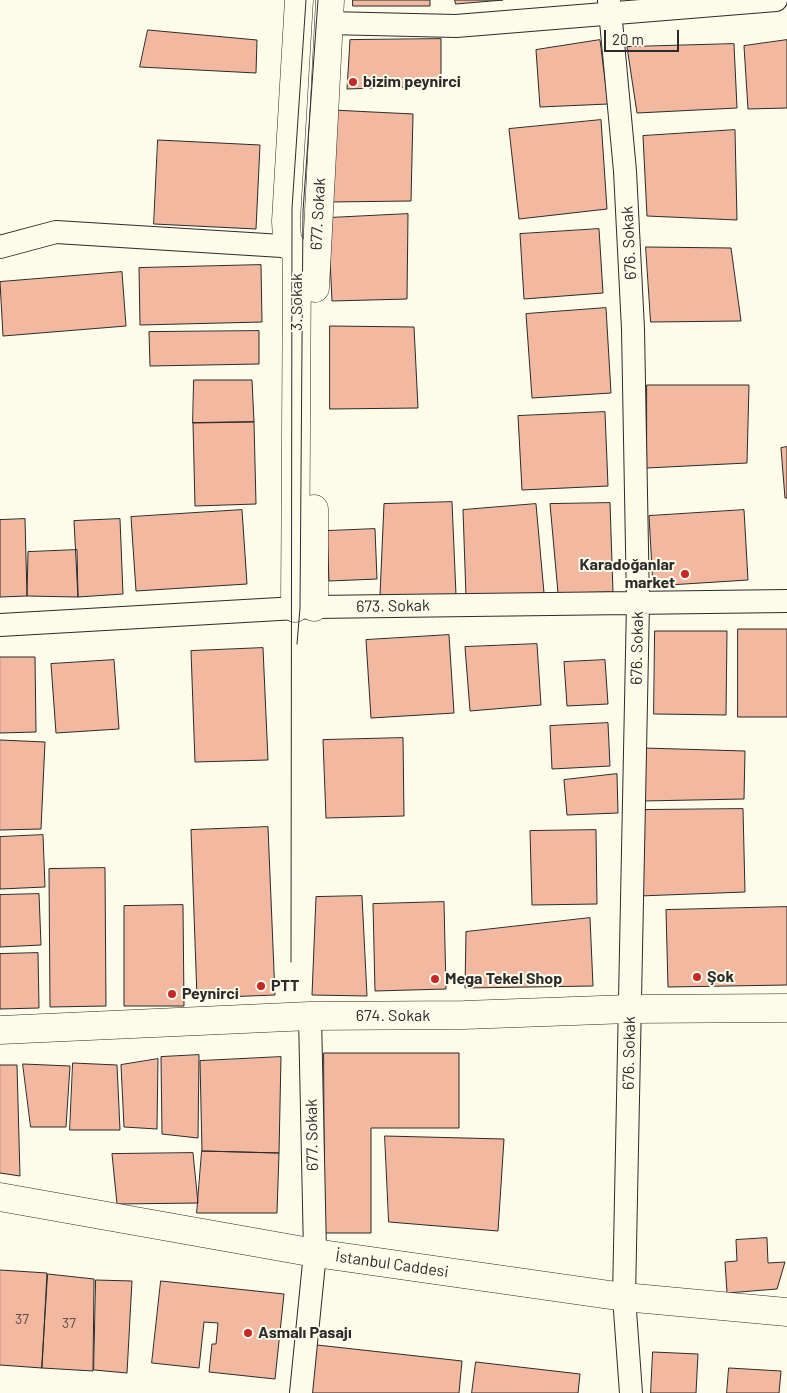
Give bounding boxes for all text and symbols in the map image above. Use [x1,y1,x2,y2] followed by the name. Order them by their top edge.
[607,20,682,52] scale bar
[612,30,644,48] text: 20 m
[363,72,461,92] place label: bizim peynirci
[347,76,359,88] marker: bizim peynirci
[307,177,329,251] street label: 677. Sokak
[617,206,641,280] street label: 676. Sokak
[287,273,307,331] street label: 3. Sokak
[580,555,675,593] place label: Karadoğanlar market
[679,568,691,580] marker: Karadoğanlar market
[356,596,430,616] street label: 673. Sokak
[627,611,647,685] street label: 676. Sokak
[707,967,734,987] place label: Şok
[445,969,562,989] place label: Mega Tekel Shop
[691,971,703,983] marker: Şok
[429,973,441,985] marker: Mega Tekel Shop
[271,976,299,996] place label: PTT
[255,980,267,992] marker: PTT
[182,984,239,1004] place label: Peynirci
[166,988,178,1000] marker: Peynirci
[356,1006,430,1026] street label: 674. Sokak
[619,1016,639,1090] street label: 676. Sokak
[302,1099,322,1171] street label: 677. Sokak
[334,1247,450,1281] street label: İstanbul Caddesi
[15,1311,29,1327] house number: 37
[62,1315,76,1331] house number: 37
[258,1323,352,1343] place label: Asmalı Pasajı
[242,1327,254,1339] marker: Asmalı Pasajı

